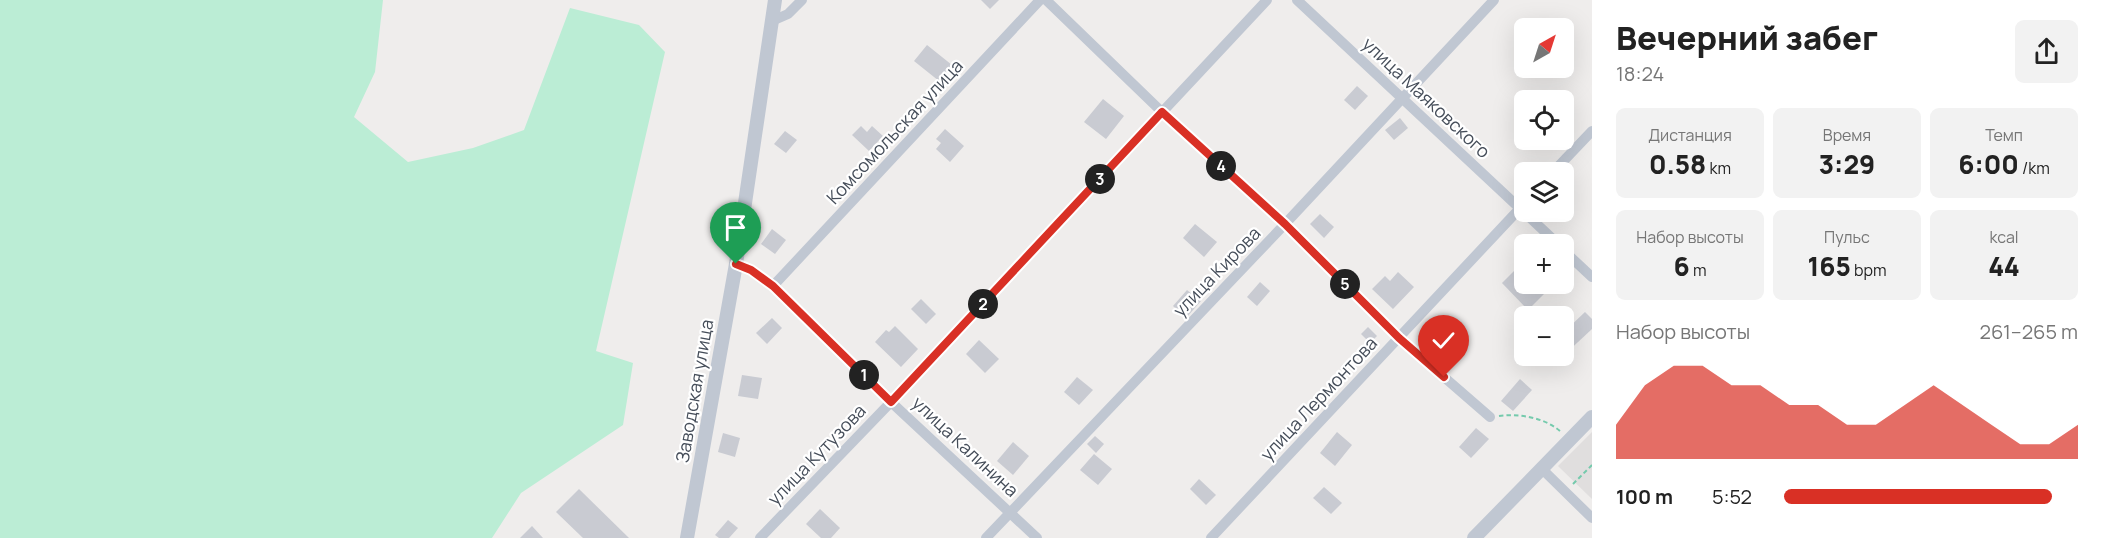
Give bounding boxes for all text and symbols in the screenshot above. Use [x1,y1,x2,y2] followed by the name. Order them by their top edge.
[1616,15,1878,60] text: Вечерний забег
[1514,18,1574,78] north arrow
[1514,18,1574,366] map controls
[2015,20,2078,83] button: share
[1358,32,1496,163] street label: улица Маяковского
[821,54,968,209] street label: Комсомольская улица
[1616,60,1664,87] text: 18:24
[1514,90,1574,150] button: locate
[1648,124,1732,146] text: Дистанция
[1823,124,1871,146] text: Время
[1985,124,2023,146] text: Темп
[1649,146,1706,182] text: 0.58
[1819,146,1875,182] text: 3:29
[1958,146,2019,182] text: 6:00
[1206,151,1236,181] pin: 4
[1216,155,1226,177] text: 4
[1706,157,1731,179] text: km
[2019,157,2050,179] text: /km
[1514,162,1574,222] button: layers
[1085,164,1115,194] pin: 3
[1095,168,1105,190] text: 3
[710,202,761,264] pin
[719,211,752,244] icon: arrive
[1167,221,1265,321] street label: улица Кирова
[1636,226,1744,248] text: Набор высоты
[1824,226,1870,248] text: Пульс
[1989,226,2019,248] text: kcal
[1514,234,1574,294] button: +
[1674,248,1690,284] text: 6
[1807,248,1851,284] text: 165
[1988,248,2020,284] text: 44
[1690,259,1706,281] text: m
[1851,259,1887,281] text: bpm
[1330,269,1360,299] pin: 5
[1340,273,1350,295] text: 5
[968,289,998,319] pin: 2
[978,293,988,315] text: 2
[1514,306,1574,366] button: −
[1418,315,1469,377] pin
[670,317,718,464] street label: Заводская улица
[1616,318,1750,345] text: Набор высоты
[1980,318,2078,345] text: 261–265 m
[1427,324,1460,357] icon: check
[1255,331,1382,465] street label: улица Лермонтова
[849,360,879,390] pin: 1
[860,364,868,386] text: 1
[907,391,1024,502] street label: улица Калинина
[762,399,871,510] street label: улица Кутузова
[1616,483,1673,510] text: 100 m
[1712,483,1752,510] text: 5:52

